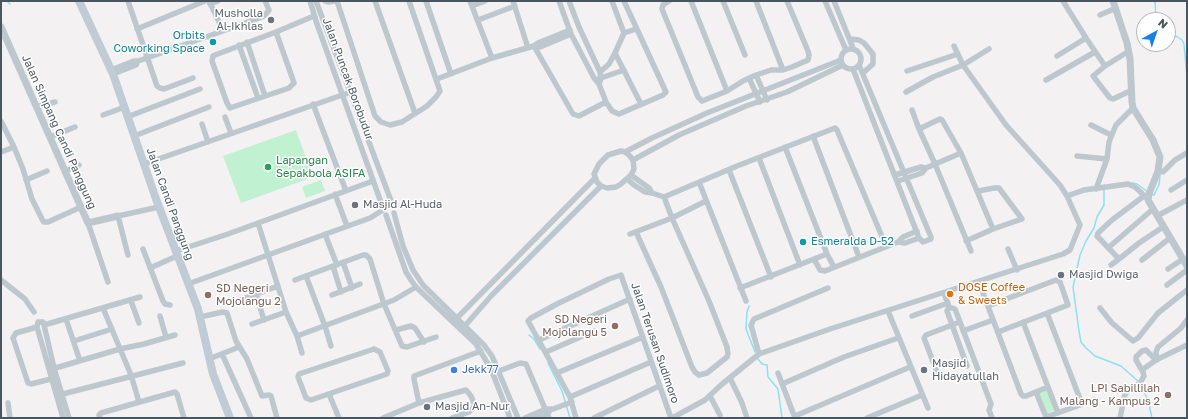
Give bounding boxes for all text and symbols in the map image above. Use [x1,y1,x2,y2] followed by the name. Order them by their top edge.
[214,7,263,33] place label: Musholla Al-Ikhlas
[1136,12,1176,52] north arrow
[266,15,276,25] marker: Musholla Al-Ikhlas
[320,16,376,142] street label: Jalan Puncak Borobudur
[1156,16,1171,31] text: N
[114,29,205,55] place label: Orbits Coworking Space
[208,37,218,47] marker: Orbits Coworking Space
[19,53,99,211] street label: Jalan Simpang Candi Panggung
[144,146,196,262] street label: Jalan Candi Panggung
[276,154,365,180] place label: Lapangan Sepakbola ASIFA
[263,162,273,172] marker: Lapangan Sepakbola ASIFA
[363,198,442,212] place label: Masjid Al-Huda
[350,200,360,210] marker: Masjid Al-Huda
[811,235,894,249] place label: Esmeralda D-52
[798,237,808,247] marker: Esmeralda D-52
[1069,268,1138,282] place label: Masjid Dwiga
[1056,270,1066,280] marker: Masjid Dwiga
[628,281,682,405] street label: Jalan Terusan Sudimoro
[958,281,1025,307] place label: DOSE Coffee & Sweets
[216,282,281,308] place label: SD Negeri Mojolangu 2
[945,289,955,299] marker: DOSE Coffee & Sweets
[203,290,213,300] marker: SD Negeri Mojolangu 2
[542,313,607,339] place label: SD Negeri Mojolangu 5
[610,321,620,331] marker: SD Negeri Mojolangu 5
[932,357,999,383] place label: Masjid Hidayatullah
[462,363,499,377] place label: Jekk77
[449,365,459,375] marker: Jekk77
[919,365,929,375] marker: Masjid Hidayatullah
[1060,382,1160,408] place label: LPI Sabillilah Malang - Kampus 2
[1163,390,1173,400] marker: LPI Sabillilah Malang - Kampus 2
[435,400,510,414] place label: Masjid An-Nur
[422,402,432,412] marker: Masjid An-Nur

